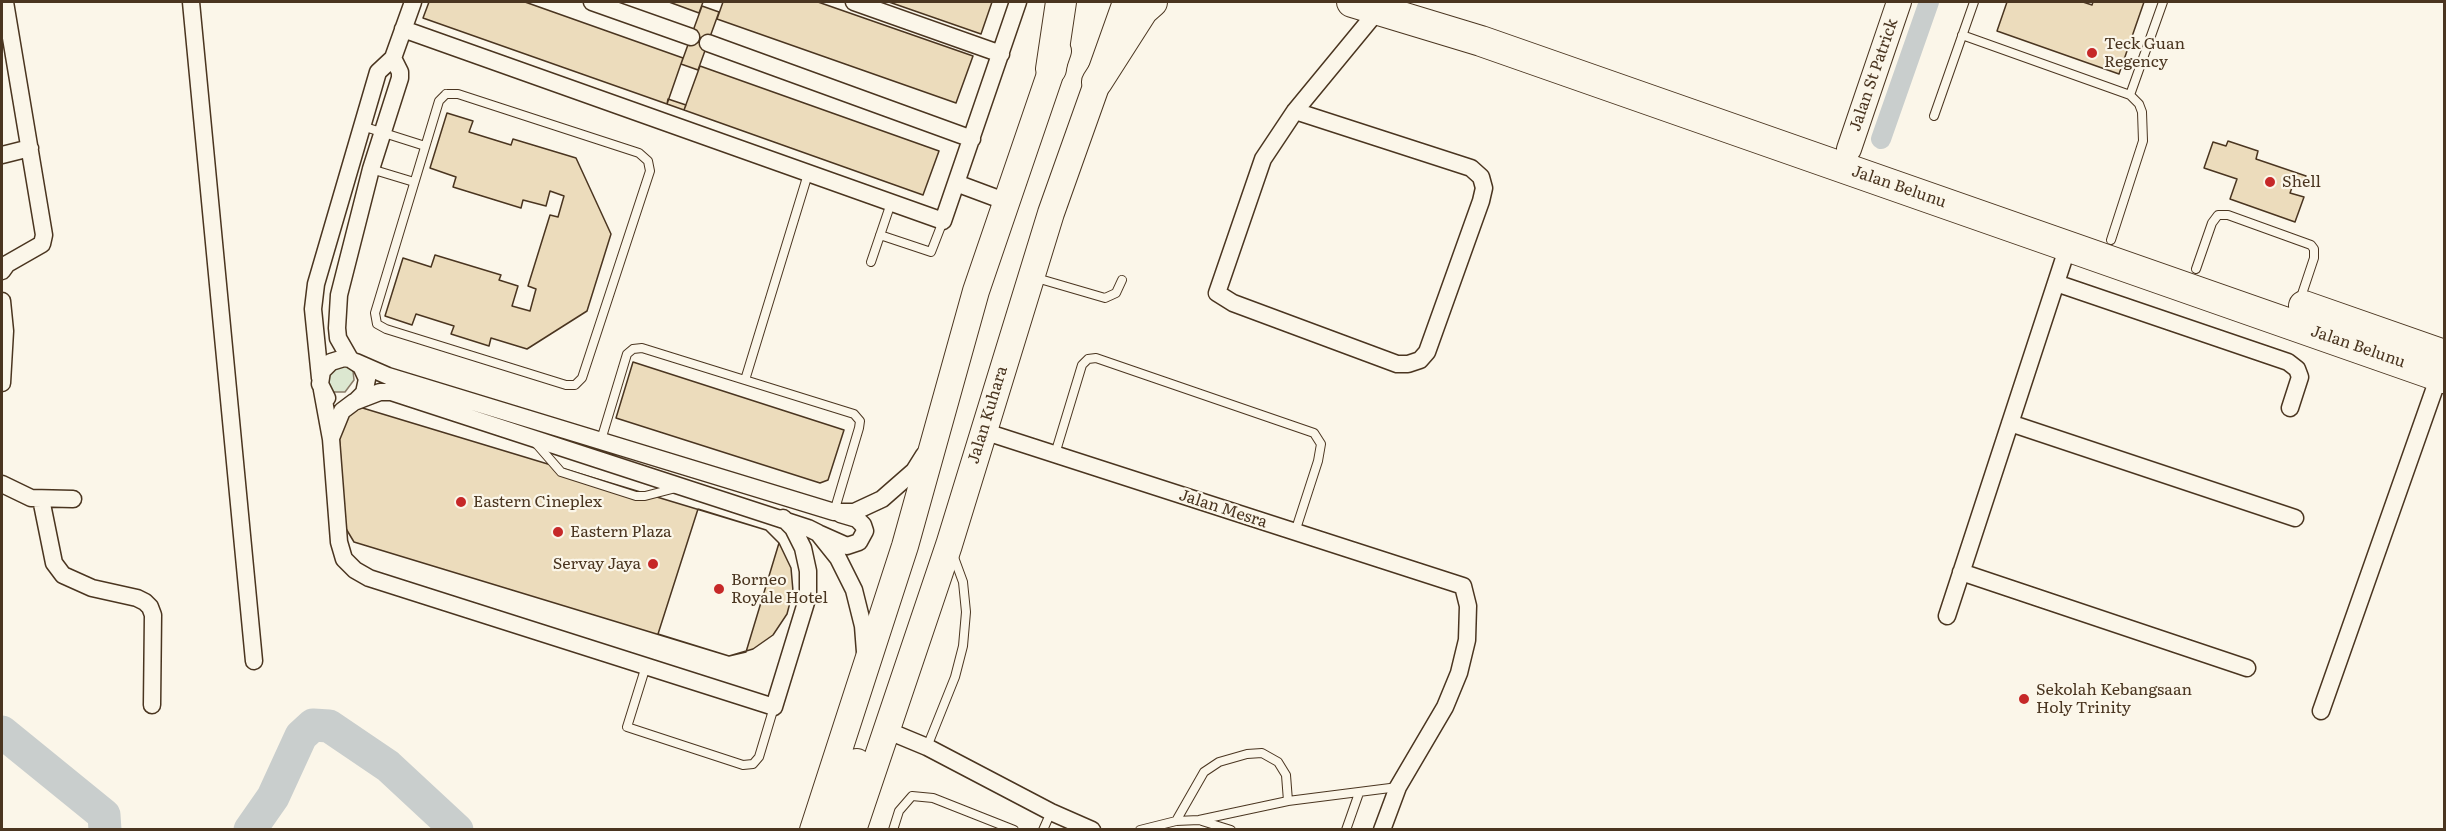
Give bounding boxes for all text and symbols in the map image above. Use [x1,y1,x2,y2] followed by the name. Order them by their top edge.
[1846,16,1902,134] street label: Jalan St Patrick
[2104,34,2185,72] place label: Teck Guan Regency
[2085,46,2099,60] marker: Teck Guan Regency
[1849,162,1949,212] street label: Jalan Belunu
[2282,172,2321,192] place label: Shell
[2263,175,2277,189] marker: Shell
[2308,322,2408,372] street label: Jalan Belunu
[964,364,1012,466] street label: Jalan Kuhara
[1176,486,1270,532] street label: Jalan Mesra
[473,492,602,512] place label: Eastern Cineplex
[454,495,468,509] marker: Eastern Cineplex
[570,522,672,542] place label: Eastern Plaza
[551,525,565,539] marker: Eastern Plaza
[553,554,641,574] place label: Servay Jaya
[646,557,660,571] marker: Servay Jaya
[731,570,828,608] place label: Borneo Royale Hotel
[712,582,726,596] marker: Borneo Royale Hotel
[2036,680,2192,718] place label: Sekolah Kebangsaan Holy Trinity
[2017,692,2031,706] marker: Sekolah Kebangsaan Holy Trinity

